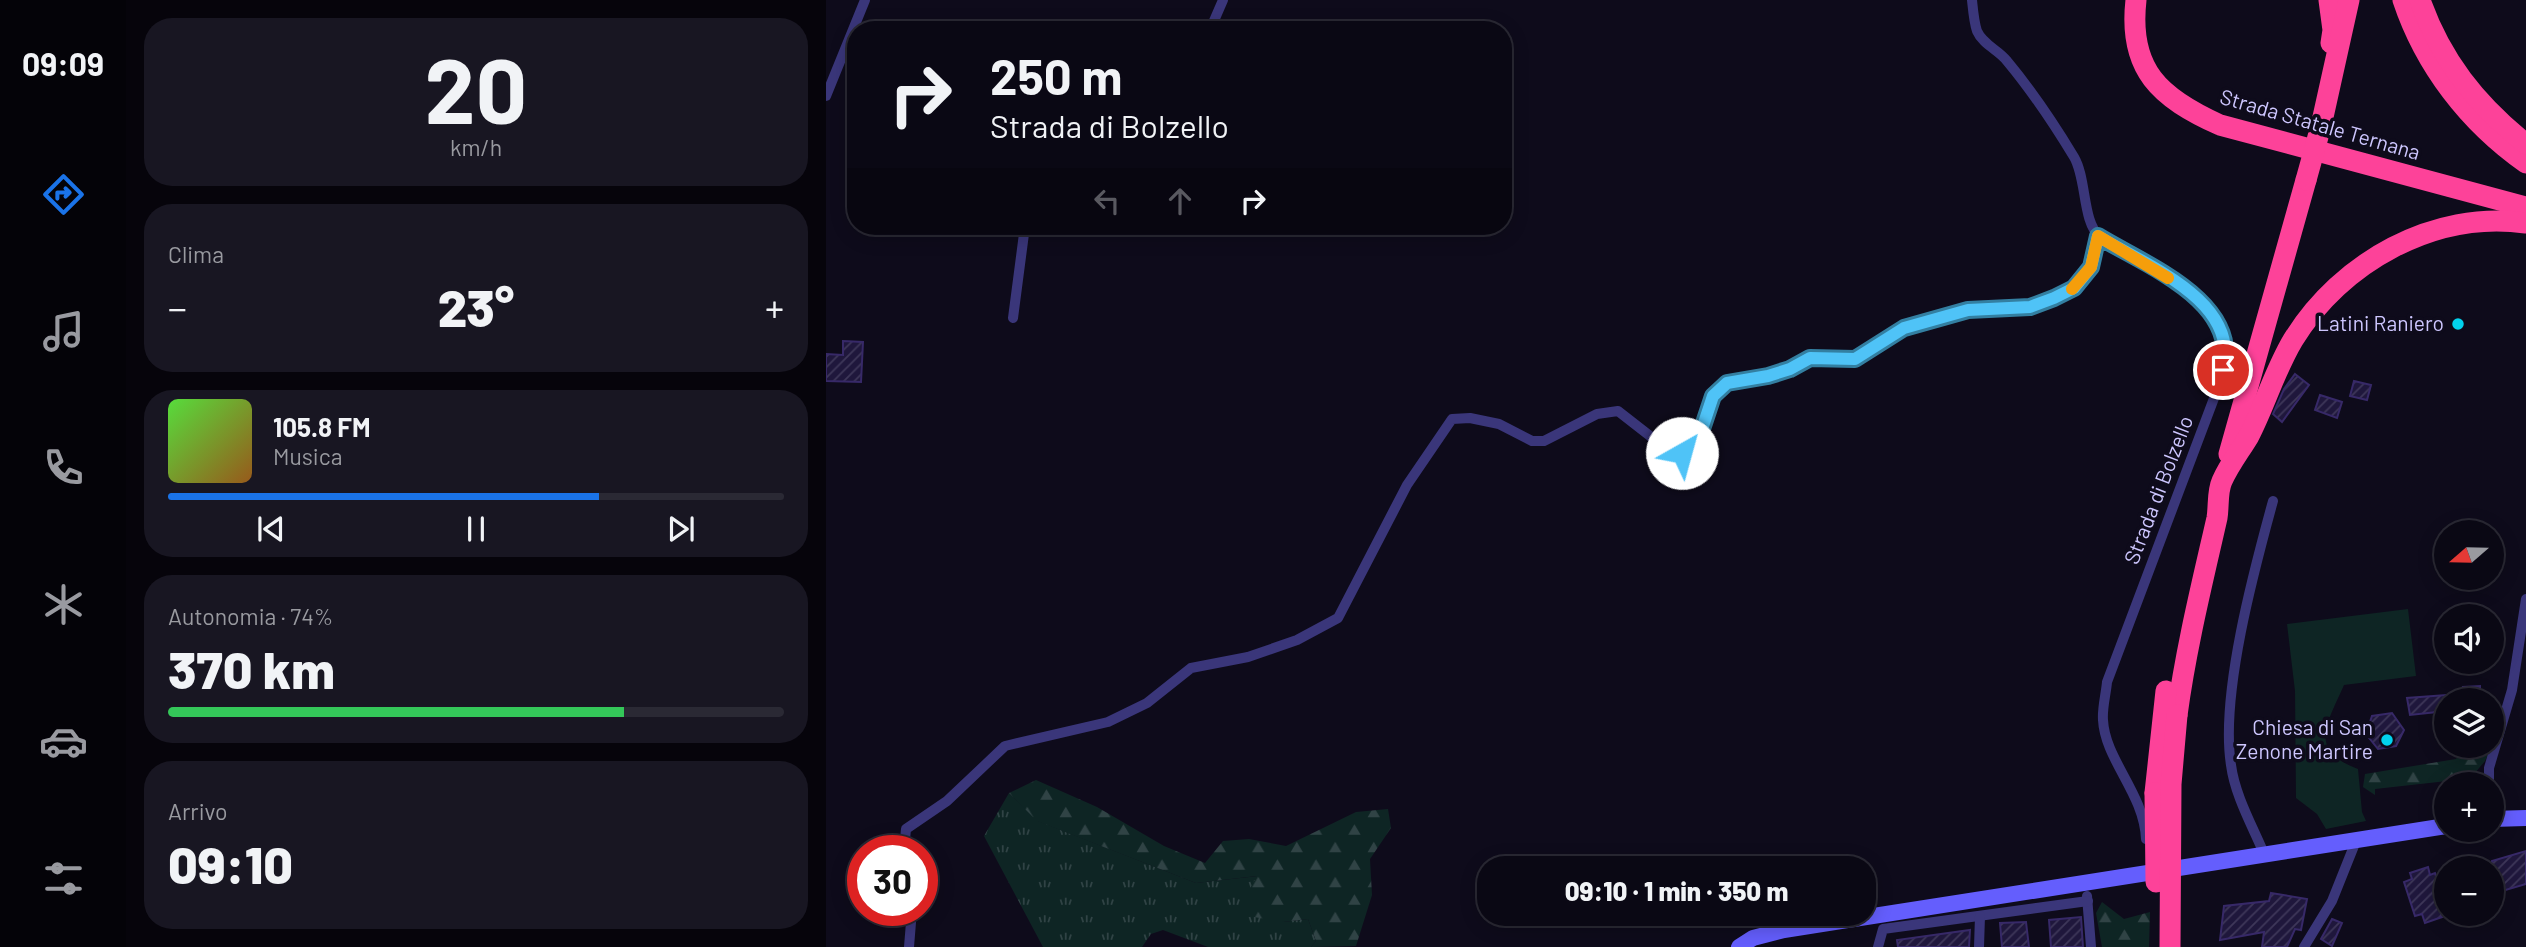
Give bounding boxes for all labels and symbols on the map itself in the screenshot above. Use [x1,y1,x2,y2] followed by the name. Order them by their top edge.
[2217,83,2423,164] street label: Strada Statale Ternana
[2317,310,2444,335] place label: Latini Raniero
[2450,316,2466,332] marker: Latini Raniero
[2193,340,2253,400] pin
[2118,412,2197,567] street label: Strada di Bolzello
[1645,416,1719,490] position arrow
[2434,520,2504,590] north arrow
[2236,714,2373,763] place label: Chiesa di San Zenone Martire
[2379,732,2395,748] marker: Chiesa di San Zenone Martire
[847,835,938,926] speed limit sign: 30

